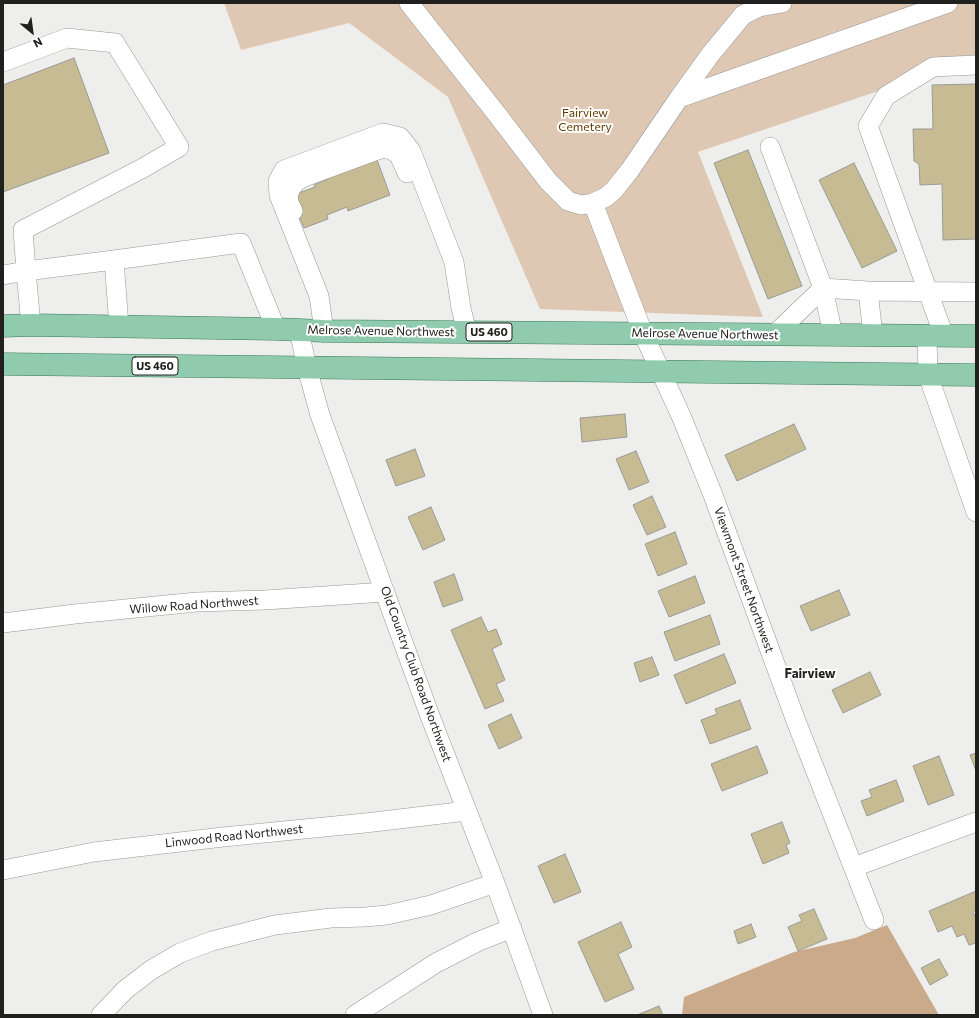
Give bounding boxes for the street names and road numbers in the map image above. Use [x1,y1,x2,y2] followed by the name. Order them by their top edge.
[307,323,455,339] street label: Melrose Avenue Northwest
[466,323,512,341] road number: US 460
[631,326,779,342] street label: Melrose Avenue Northwest
[132,357,178,375] road number: US 460
[711,505,777,655] street label: Viewmont Street Northwest
[377,584,455,764] street label: Old Country Club Road Northwest
[129,593,259,617] street label: Willow Road Northwest
[164,822,304,850] street label: Linwood Road Northwest

